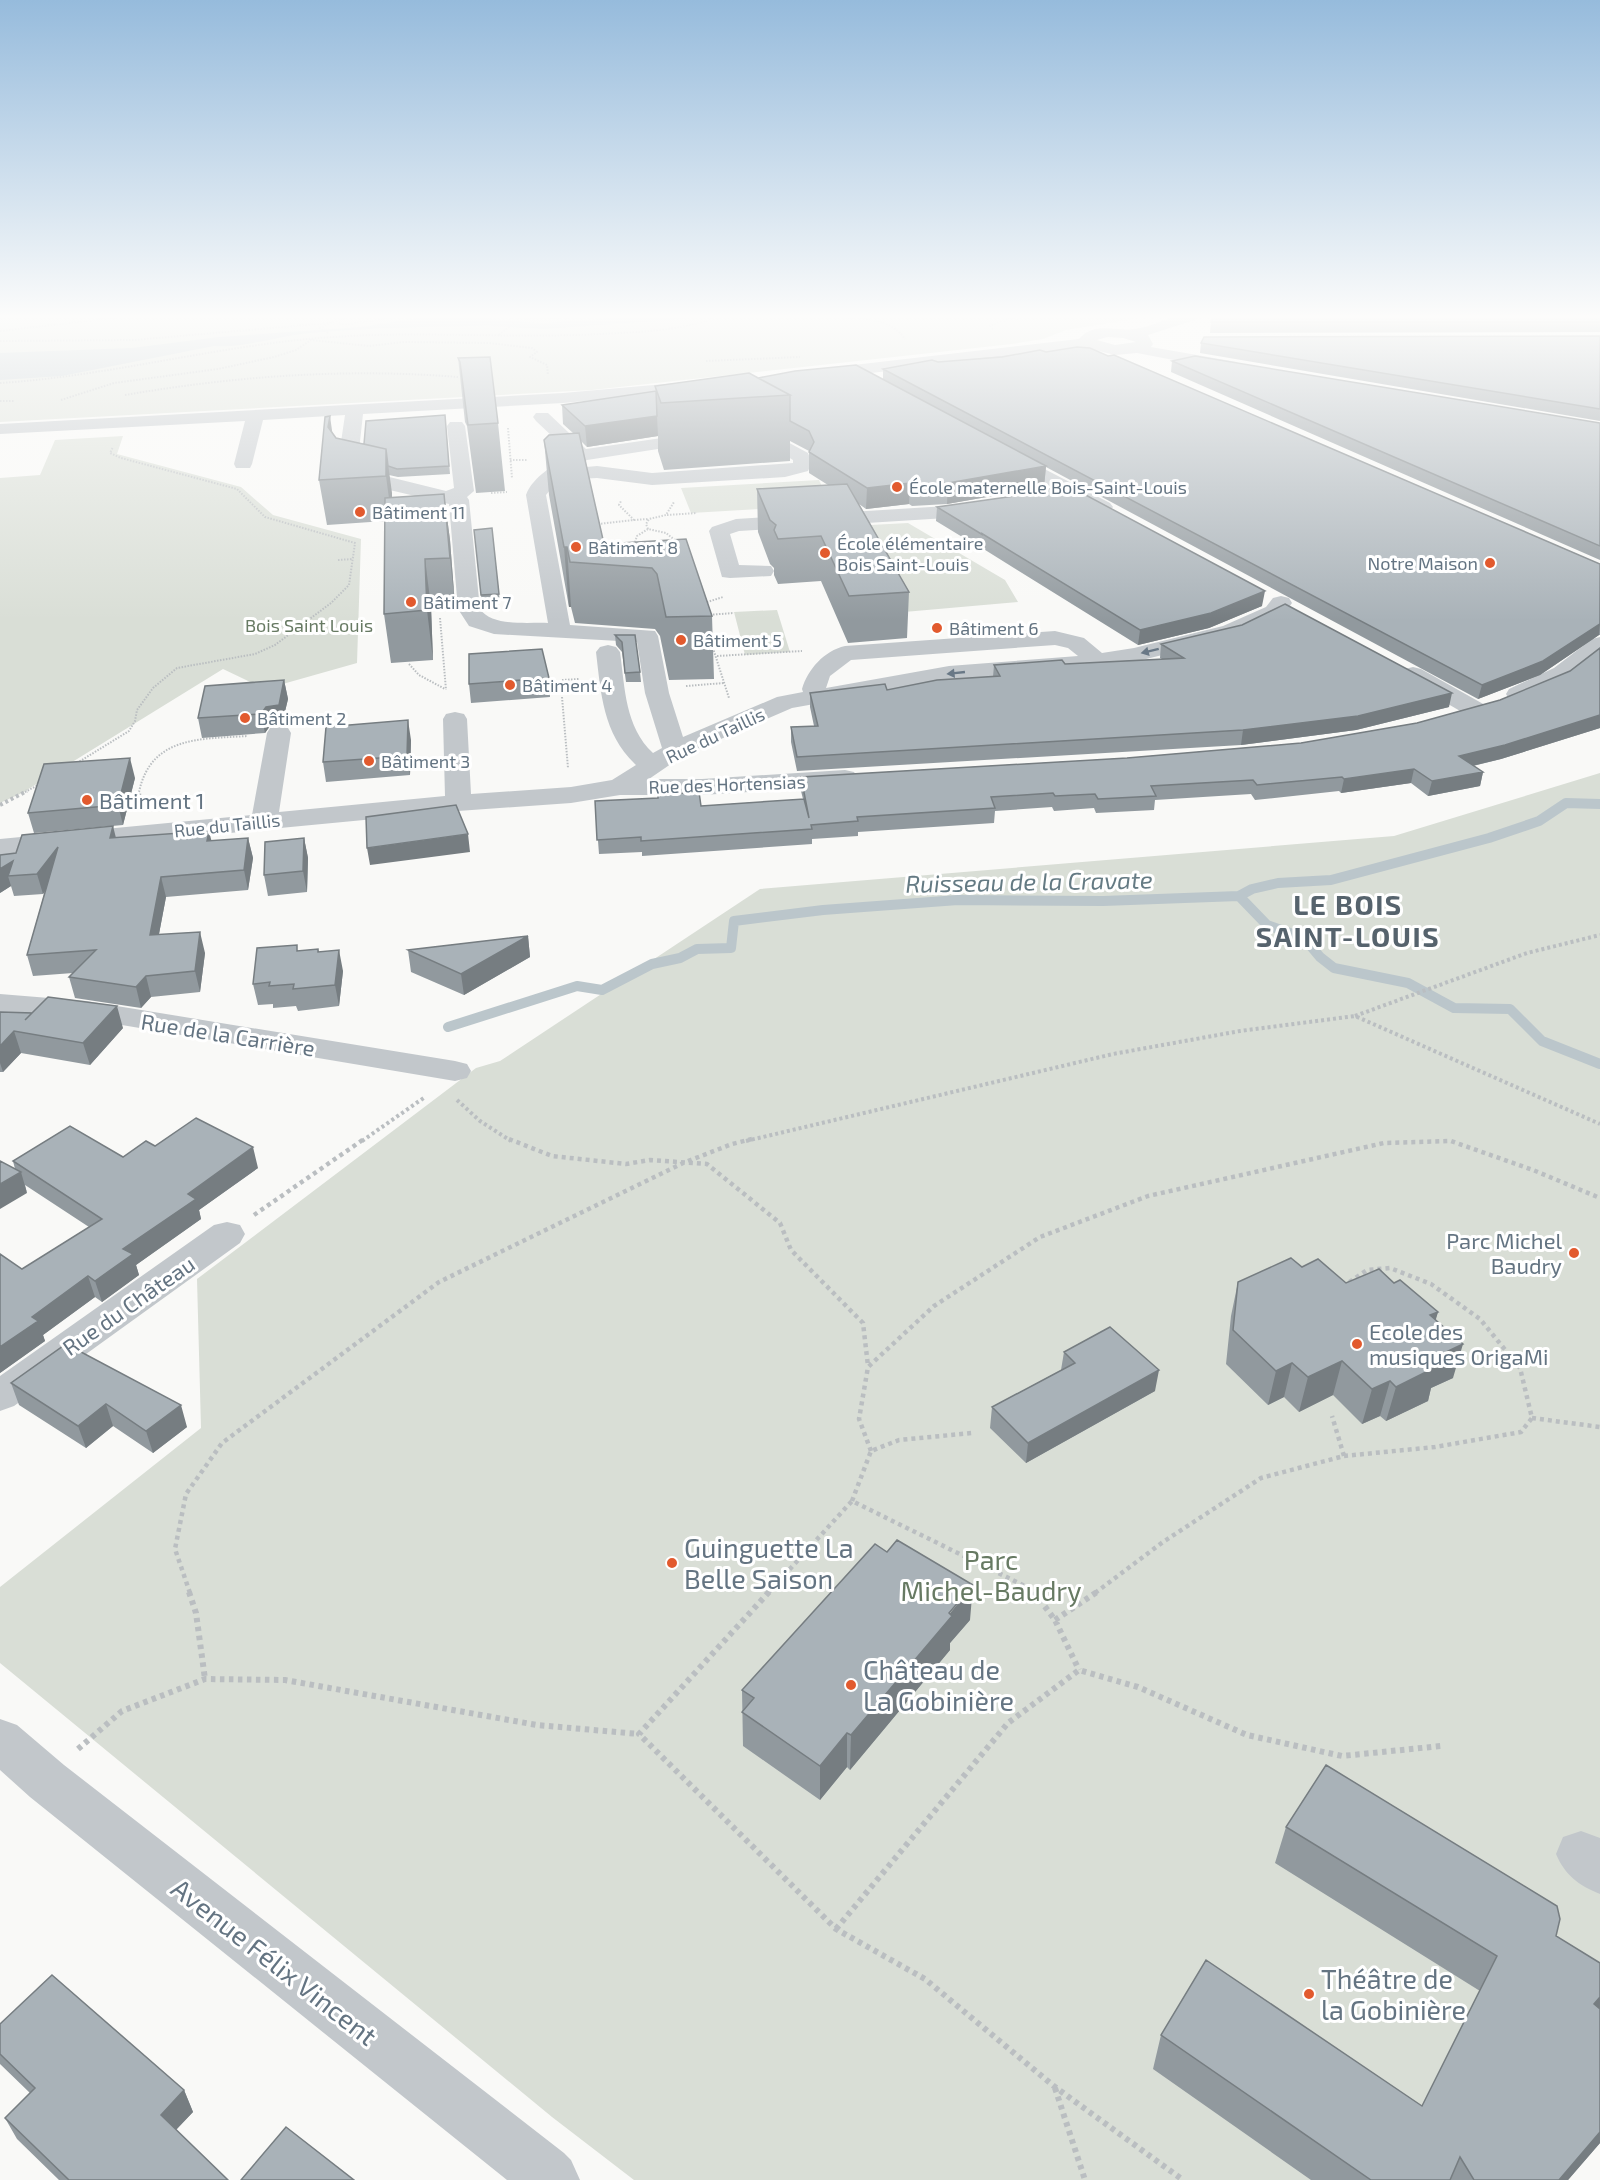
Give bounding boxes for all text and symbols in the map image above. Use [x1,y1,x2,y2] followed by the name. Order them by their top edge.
[909,476,1187,498] place label: École maternelle Bois-Saint-Louis
[890,480,904,494] marker: École maternelle Bois-Saint-Louis
[372,501,465,523] place label: Bâtiment 11
[353,505,367,519] marker: Bâtiment 11
[837,532,983,575] place label: École élémentaire Bois Saint-Louis
[588,536,678,558] place label: Bâtiment 8
[569,540,583,554] marker: Bâtiment 8
[818,546,832,560] marker: École élémentaire Bois Saint-Louis
[1368,552,1478,574] place label: Notre Maison
[1483,556,1497,570] marker: Notre Maison
[423,591,511,613] place label: Bâtiment 7
[404,595,418,609] marker: Bâtiment 7
[245,614,373,636] park label: Bois Saint Louis
[949,617,1038,639] place label: Bâtiment 6
[930,621,944,635] marker: Bâtiment 6
[693,629,782,651] place label: Bâtiment 5
[674,633,688,647] marker: Bâtiment 5
[1140,647,1159,657] one-way arrow
[946,668,965,678] one-way arrow
[522,674,612,696] place label: Bâtiment 4
[503,678,517,692] marker: Bâtiment 4
[662,702,768,768] street label: Rue du Taillis
[257,707,346,729] place label: Bâtiment 2
[238,711,252,725] marker: Bâtiment 2
[381,750,470,772] place label: Bâtiment 3
[362,754,376,768] marker: Bâtiment 3
[648,770,806,798] street label: Rue des Hortensias
[99,787,204,813] place label: Bâtiment 1
[80,793,94,807] marker: Bâtiment 1
[173,808,281,842] street label: Rue du Taillis
[905,864,1153,898] water label: Ruisseau de la Cravate
[1256,887,1440,953] district label: LE BOIS SAINT-LOUIS
[139,1007,317,1061] street label: Rue de la Carrière
[1446,1227,1562,1278] place label: Parc Michel Baudry
[1567,1246,1581,1260] marker: Parc Michel Baudry
[57,1250,199,1360] street label: Rue du Château
[1369,1318,1548,1369] place label: Ecole des musiques OrigaMi
[1350,1337,1364,1351] marker: Ecole des musiques OrigaMi
[684,1531,853,1594] place label: Guinguette La Belle Saison
[901,1543,1081,1607] park label: Parc Michel-Baudry
[665,1556,679,1570] marker: Guinguette La Belle Saison
[863,1653,1014,1716] place label: Château de La Gobinière
[844,1678,858,1692] marker: Château de La Gobinière
[166,1871,384,2051] street label: Avenue Félix Vincent
[1321,1962,1466,2025] place label: Théâtre de la Gobinière
[1302,1987,1316,2001] marker: Théâtre de la Gobinière

